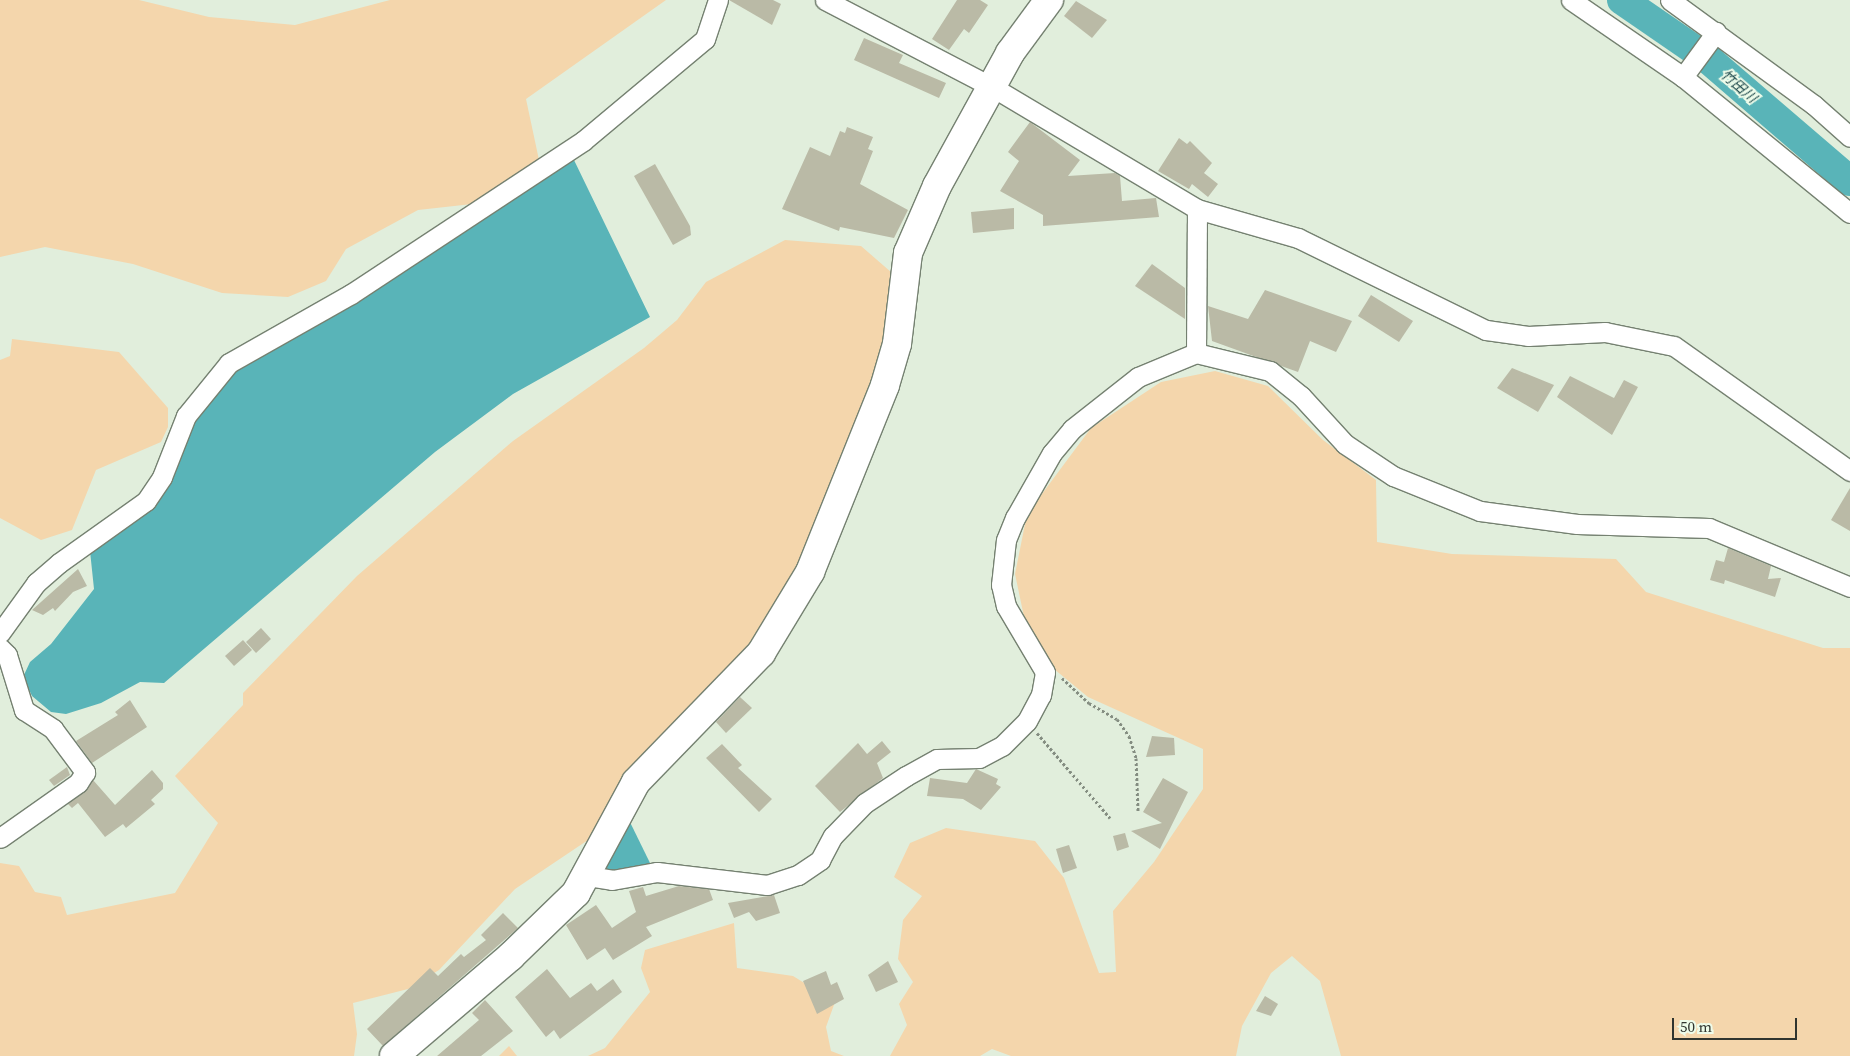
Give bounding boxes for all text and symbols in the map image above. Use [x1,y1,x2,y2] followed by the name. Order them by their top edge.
[1718,66,1760,106] water label: 竹田川
[1675,1008,1800,1040] scale bar
[1680,1016,1712,1037] text: 50 m

